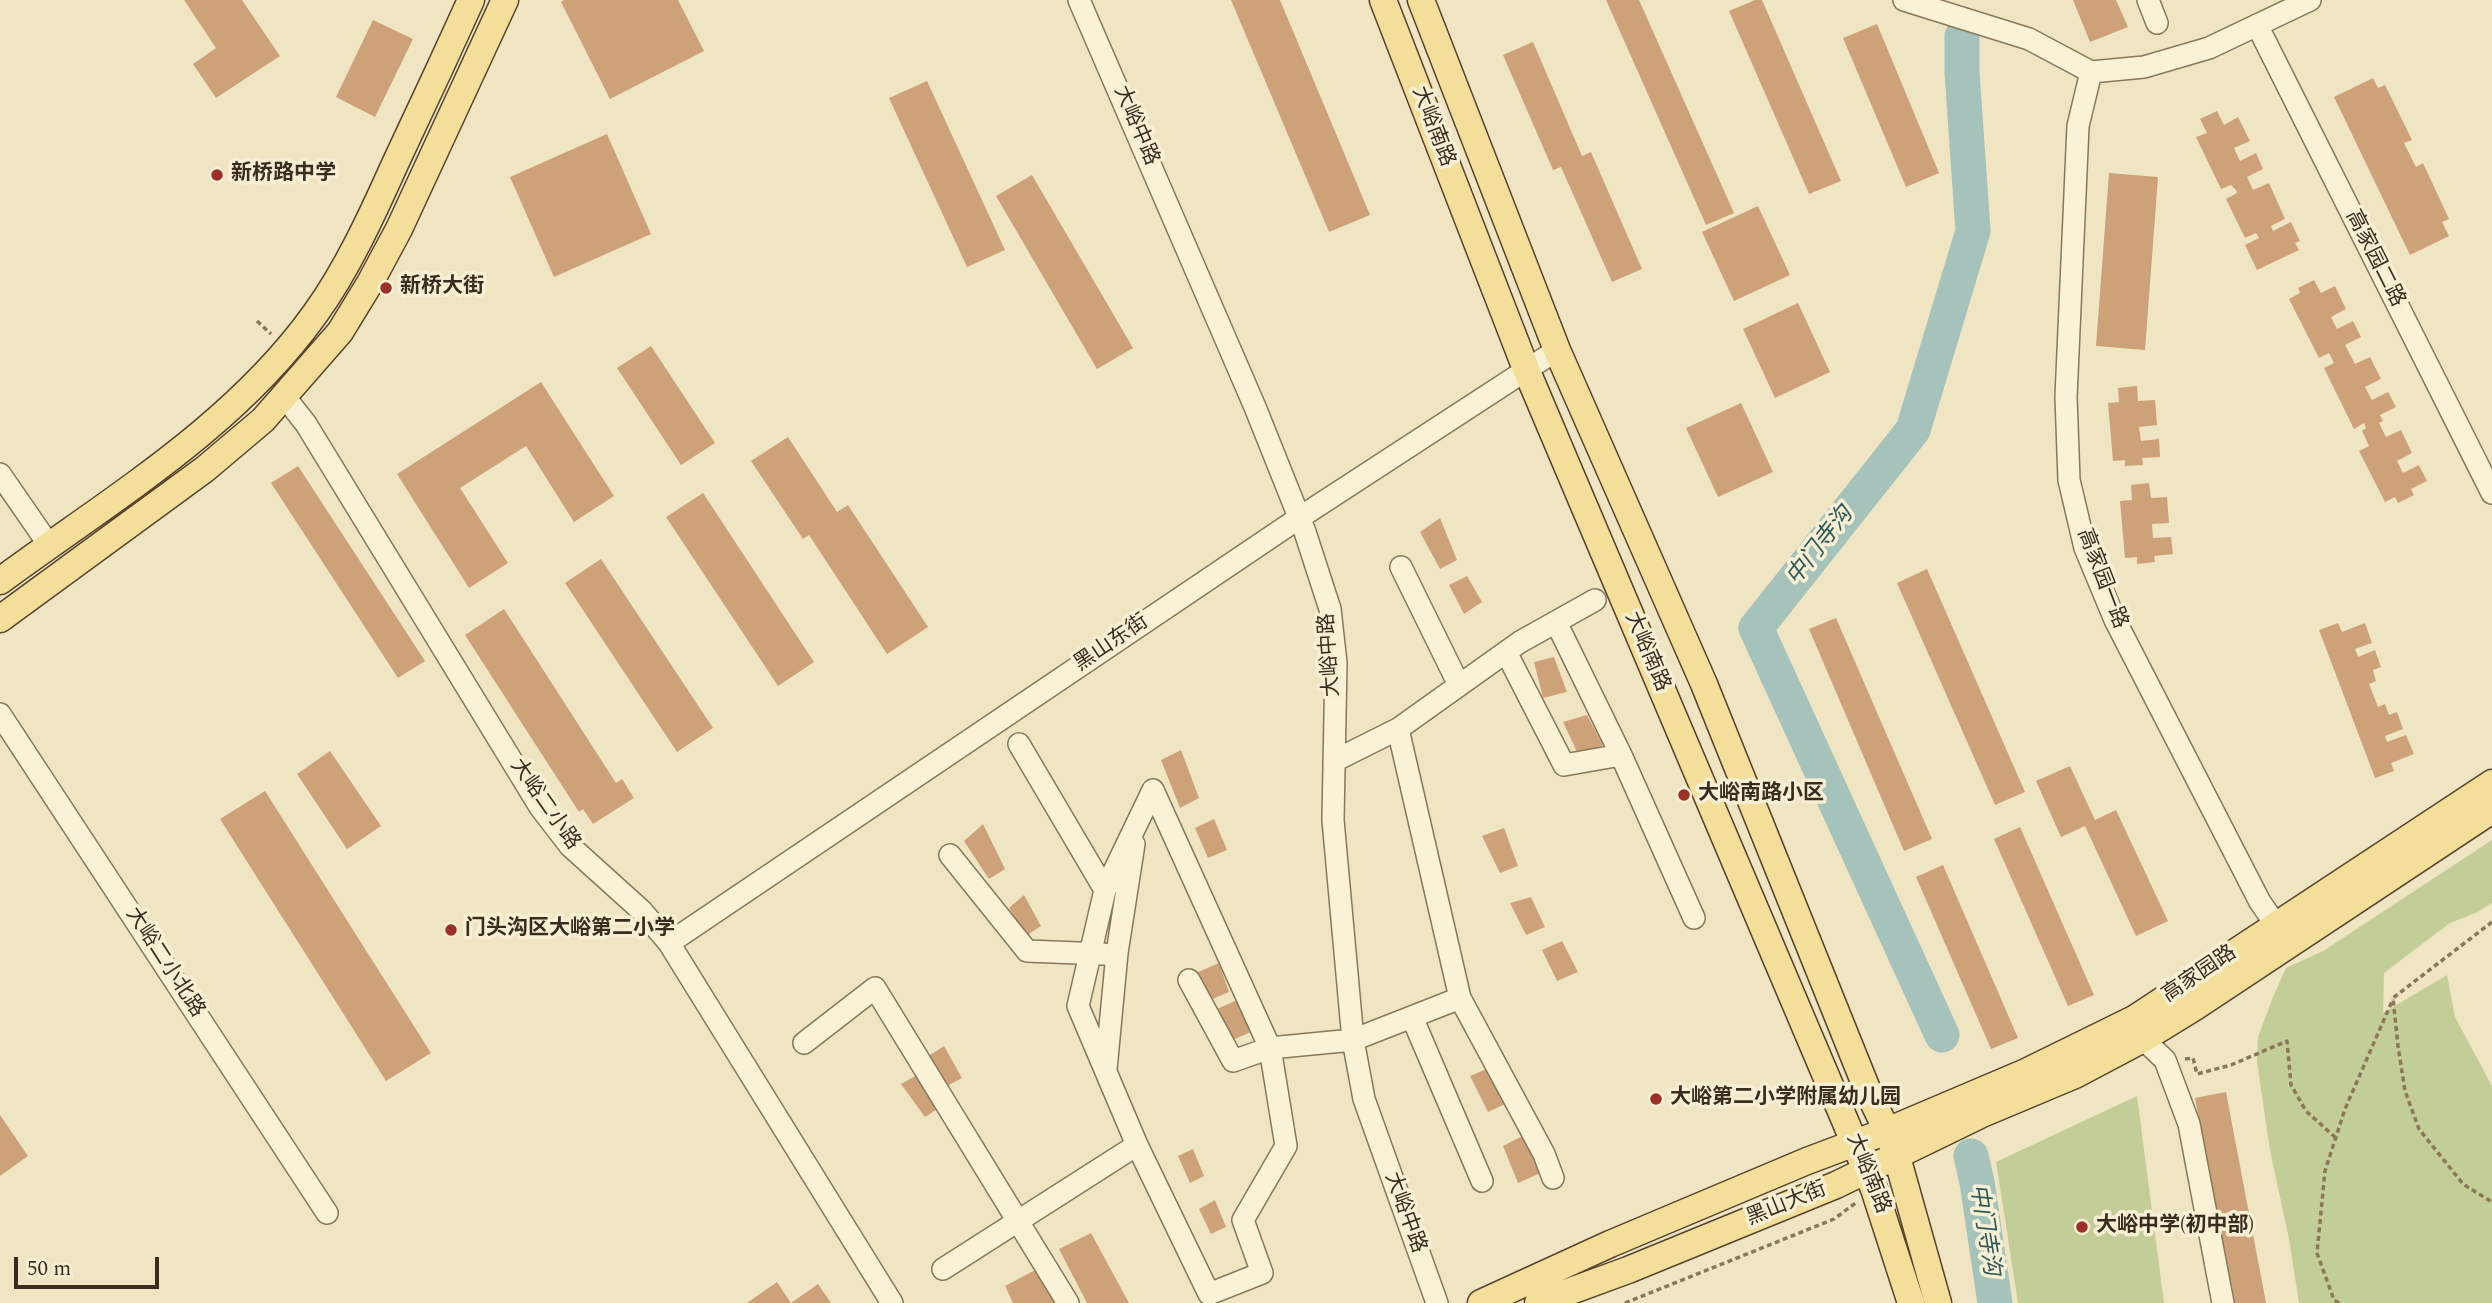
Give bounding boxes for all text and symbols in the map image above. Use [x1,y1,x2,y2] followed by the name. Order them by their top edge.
[1107,82,1163,170] street label: 大峪中路
[1405,83,1459,171] street label: 大峪南路
[231,162,336,188] place label: 新桥路中学
[209,167,225,183] marker: 新桥路中学
[2339,207,2409,311] street label: 高家园二路
[400,275,484,301] place label: 新桥大街
[378,280,394,296] marker: 新桥大街
[1782,502,1860,592] water label: 中门寺沟
[2070,525,2132,633] street label: 高家园一路
[1618,608,1674,696] street label: 大峪南路
[1070,610,1154,678] street label: 黑山东街
[1316,612,1346,698] street label: 大峪中路
[504,755,584,855] street label: 大峪二小路
[1698,782,1824,808] place label: 大峪南路小区
[1676,787,1692,803] marker: 大峪南路小区
[119,903,209,1023] street label: 大峪二小北路
[465,917,675,943] place label: 门头沟区大峪第二小学
[443,922,459,938] marker: 门头沟区大峪第二小学
[2158,941,2242,1009] street label: 高家园路
[1670,1086,1901,1112] place label: 大峪第二小学附属幼儿园
[1648,1091,1664,1107] marker: 大峪第二小学附属幼儿园
[1840,1130,1894,1218] street label: 大峪南路
[1378,1169,1430,1257] street label: 大峪中路
[1743,1178,1831,1232] street label: 黑山大街
[1962,1182,2004,1278] water label: 中门寺沟
[2096,1214,2254,1240] place label: 大峪中学(初中部)
[2074,1219,2090,1235] marker: 大峪中学(初中部)
[18,1244,163,1288] scale bar
[27,1253,71,1285] text: 50 m

